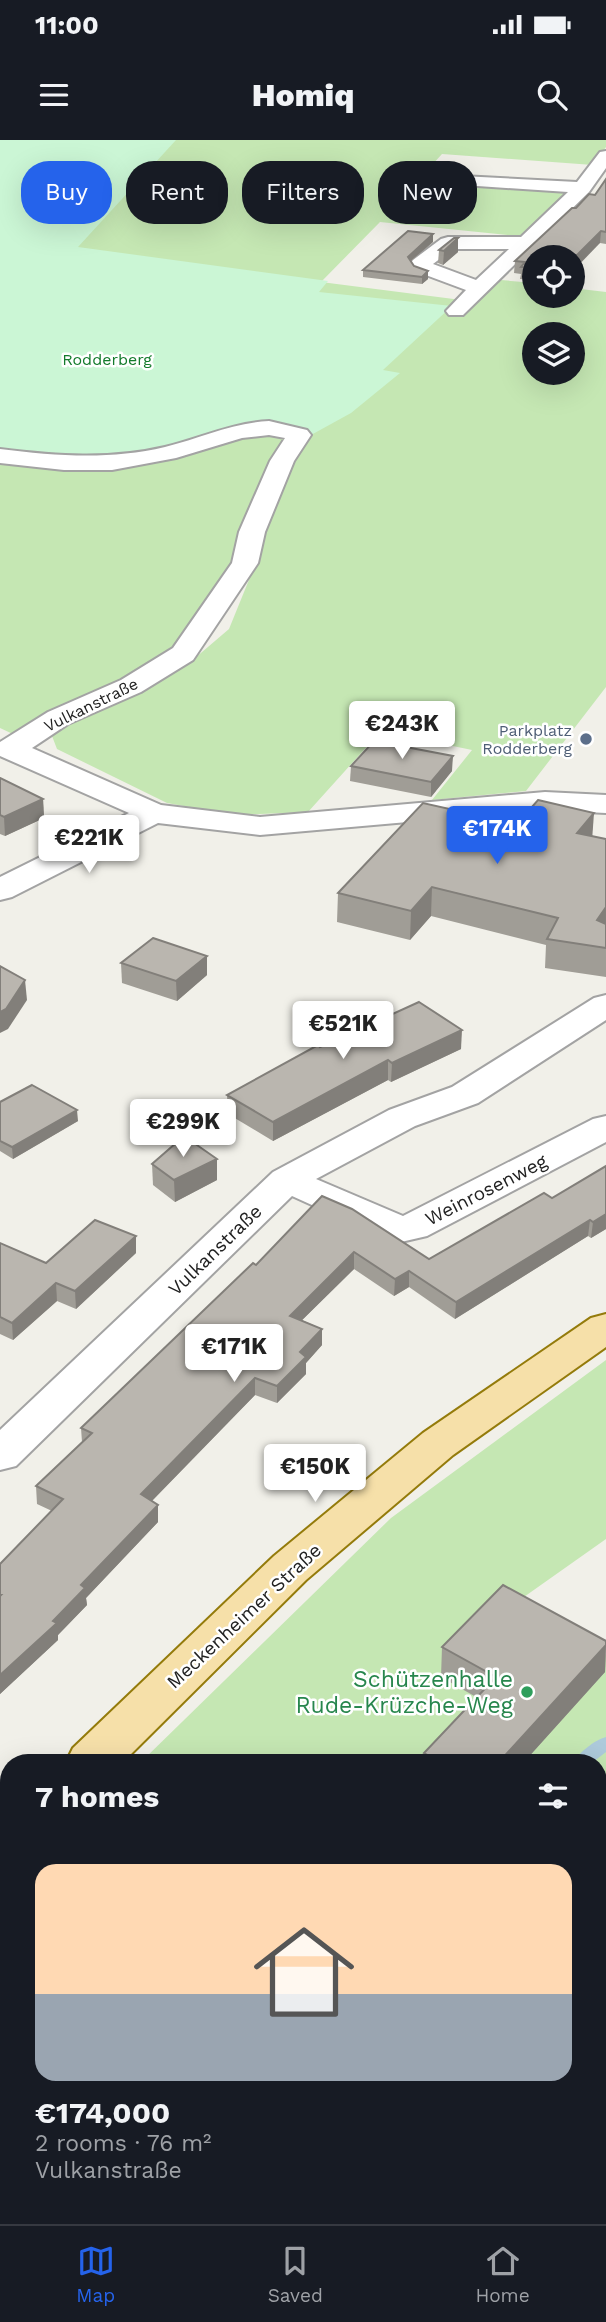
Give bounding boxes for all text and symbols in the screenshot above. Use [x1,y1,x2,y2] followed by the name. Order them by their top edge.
[35,10,99,40] text: 11:00
[35,76,73,114] icon: menu
[252,76,354,114] text: Homiq
[533,76,571,114] icon: search
[21,161,112,224] chip: Buy
[126,161,228,224] chip: Rent
[242,161,364,224] chip: Filters
[378,161,477,224] chip: New
[522,245,585,385] map controls
[522,245,585,308] button: locate
[522,322,585,385] button: layers
[62,350,152,369] park label: Rodderberg
[41,674,141,736] street label: Vulkanstraße
[353,702,451,761] pin: €243K
[365,710,439,737] text: €243K
[482,721,572,758] place label: Parkplatz Rodderberg
[578,731,594,747] marker: Parkplatz Rodderberg
[448,806,546,866] pin: €174K
[463,815,531,842] text: €174K
[40,816,138,875] pin: €221K
[54,824,124,851] text: €221K
[294,1002,392,1061] pin: €521K
[308,1010,378,1037] text: €521K
[134,1100,232,1159] pin: €299K
[146,1108,220,1135] text: €299K
[421,1149,551,1231] street label: Weinrosenweg
[163,1200,267,1300] street label: Vulkanstraße
[185,1324,283,1384] pin: €171K
[201,1333,267,1360] text: €171K
[266,1444,364,1504] pin: €150K
[280,1453,350,1480] text: €150K
[162,1539,326,1693] street label: Meckenheimer Straße
[295,1666,514,1719] place label: Schützenhalle Rude-Krüzche-Weg
[519,1684,535,1700] marker: Schützenhalle Rude-Krüzche-Weg
[534,1777,572,1815] icon: filters
[35,1779,159,1814] text: 7 homes
[241,1909,367,2035] icon: home
[35,2095,170,2130] text: €174,000
[35,2130,211,2157] text: 2 rooms · 76 m²
[35,2157,182,2184] text: Vulkanstraße
[76,2242,115,2307] tab: Map
[268,2242,323,2307] tab: Saved
[475,2242,530,2307] tab: Home

